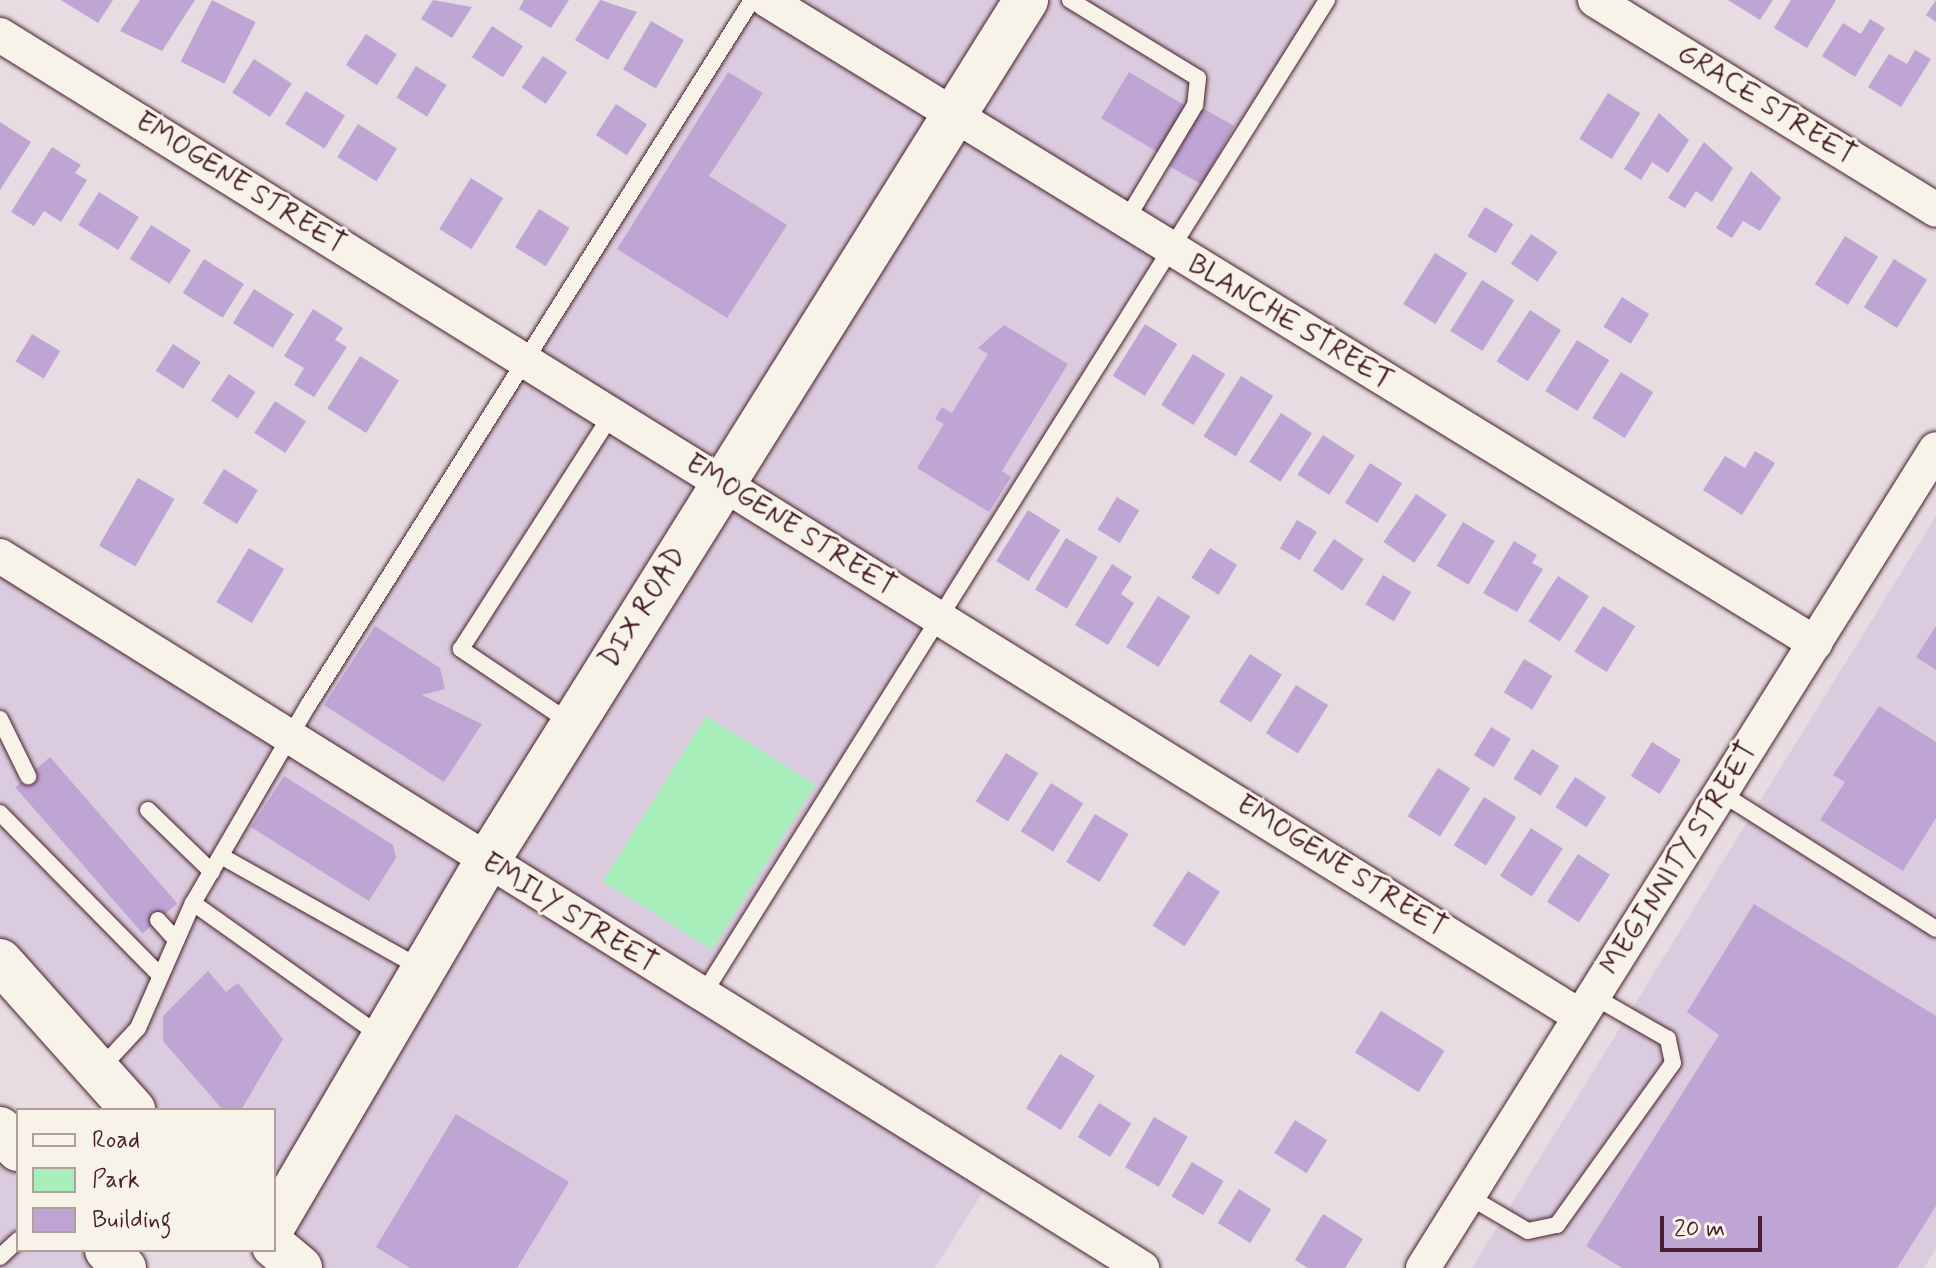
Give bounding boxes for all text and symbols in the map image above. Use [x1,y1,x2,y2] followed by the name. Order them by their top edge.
[1671,37,1861,173] street label: GRACE STREET
[129,106,351,262] street label: EMOGENE STREET
[1180,248,1400,398] street label: BLANCHE STREET
[679,448,901,604] street label: EMOGENE STREET
[595,543,693,673] street label: DIX ROAD
[1595,736,1765,982] street label: MEGINNITY STREET
[1230,789,1452,945] street label: EMOGENE STREET
[475,847,663,981] street label: EMILY STREET
[16,1108,276,1252] legend
[92,1125,140,1156] text: Road
[92,1165,140,1196] text: Park
[1664,1200,1766,1250] scale bar
[92,1205,172,1236] text: Building
[1674,1214,1725,1245] text: 20 m

